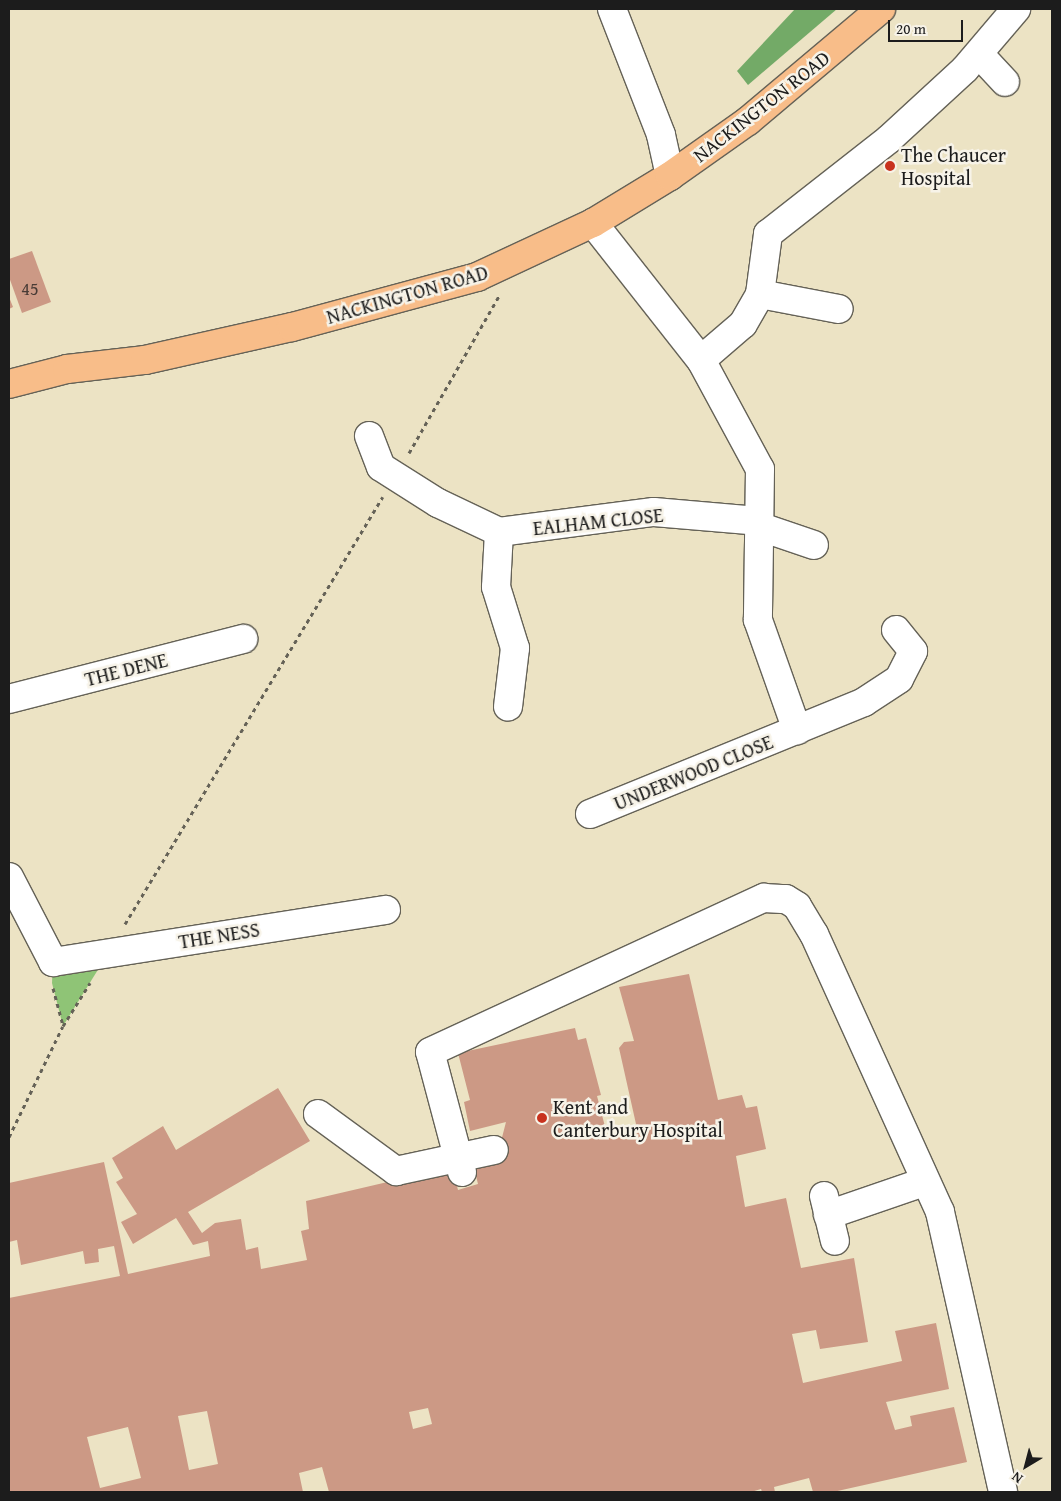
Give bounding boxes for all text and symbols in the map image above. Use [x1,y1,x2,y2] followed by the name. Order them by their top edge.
[891,10,966,42] scale bar
[896,18,926,39] text: 20 m
[688,45,834,167] street label: NACKINGTON ROAD
[901,142,1006,189] place label: The Chaucer Hospital
[883,159,897,173] marker: The Chaucer Hospital
[324,259,490,329] street label: NACKINGTON ROAD
[21,278,39,300] house number: 45
[532,502,664,540] street label: EALHAM CLOSE
[82,647,170,691] street label: THE DENE
[610,729,776,815] street label: UNDERWOOD CLOSE
[177,917,261,953] street label: THE NESS
[553,1094,723,1141] place label: Kent and Canterbury Hospital
[535,1111,549,1125] marker: Kent and Canterbury Hospital
[1001,1441,1051,1491] north arrow
[1007,1467,1027,1489] text: N

